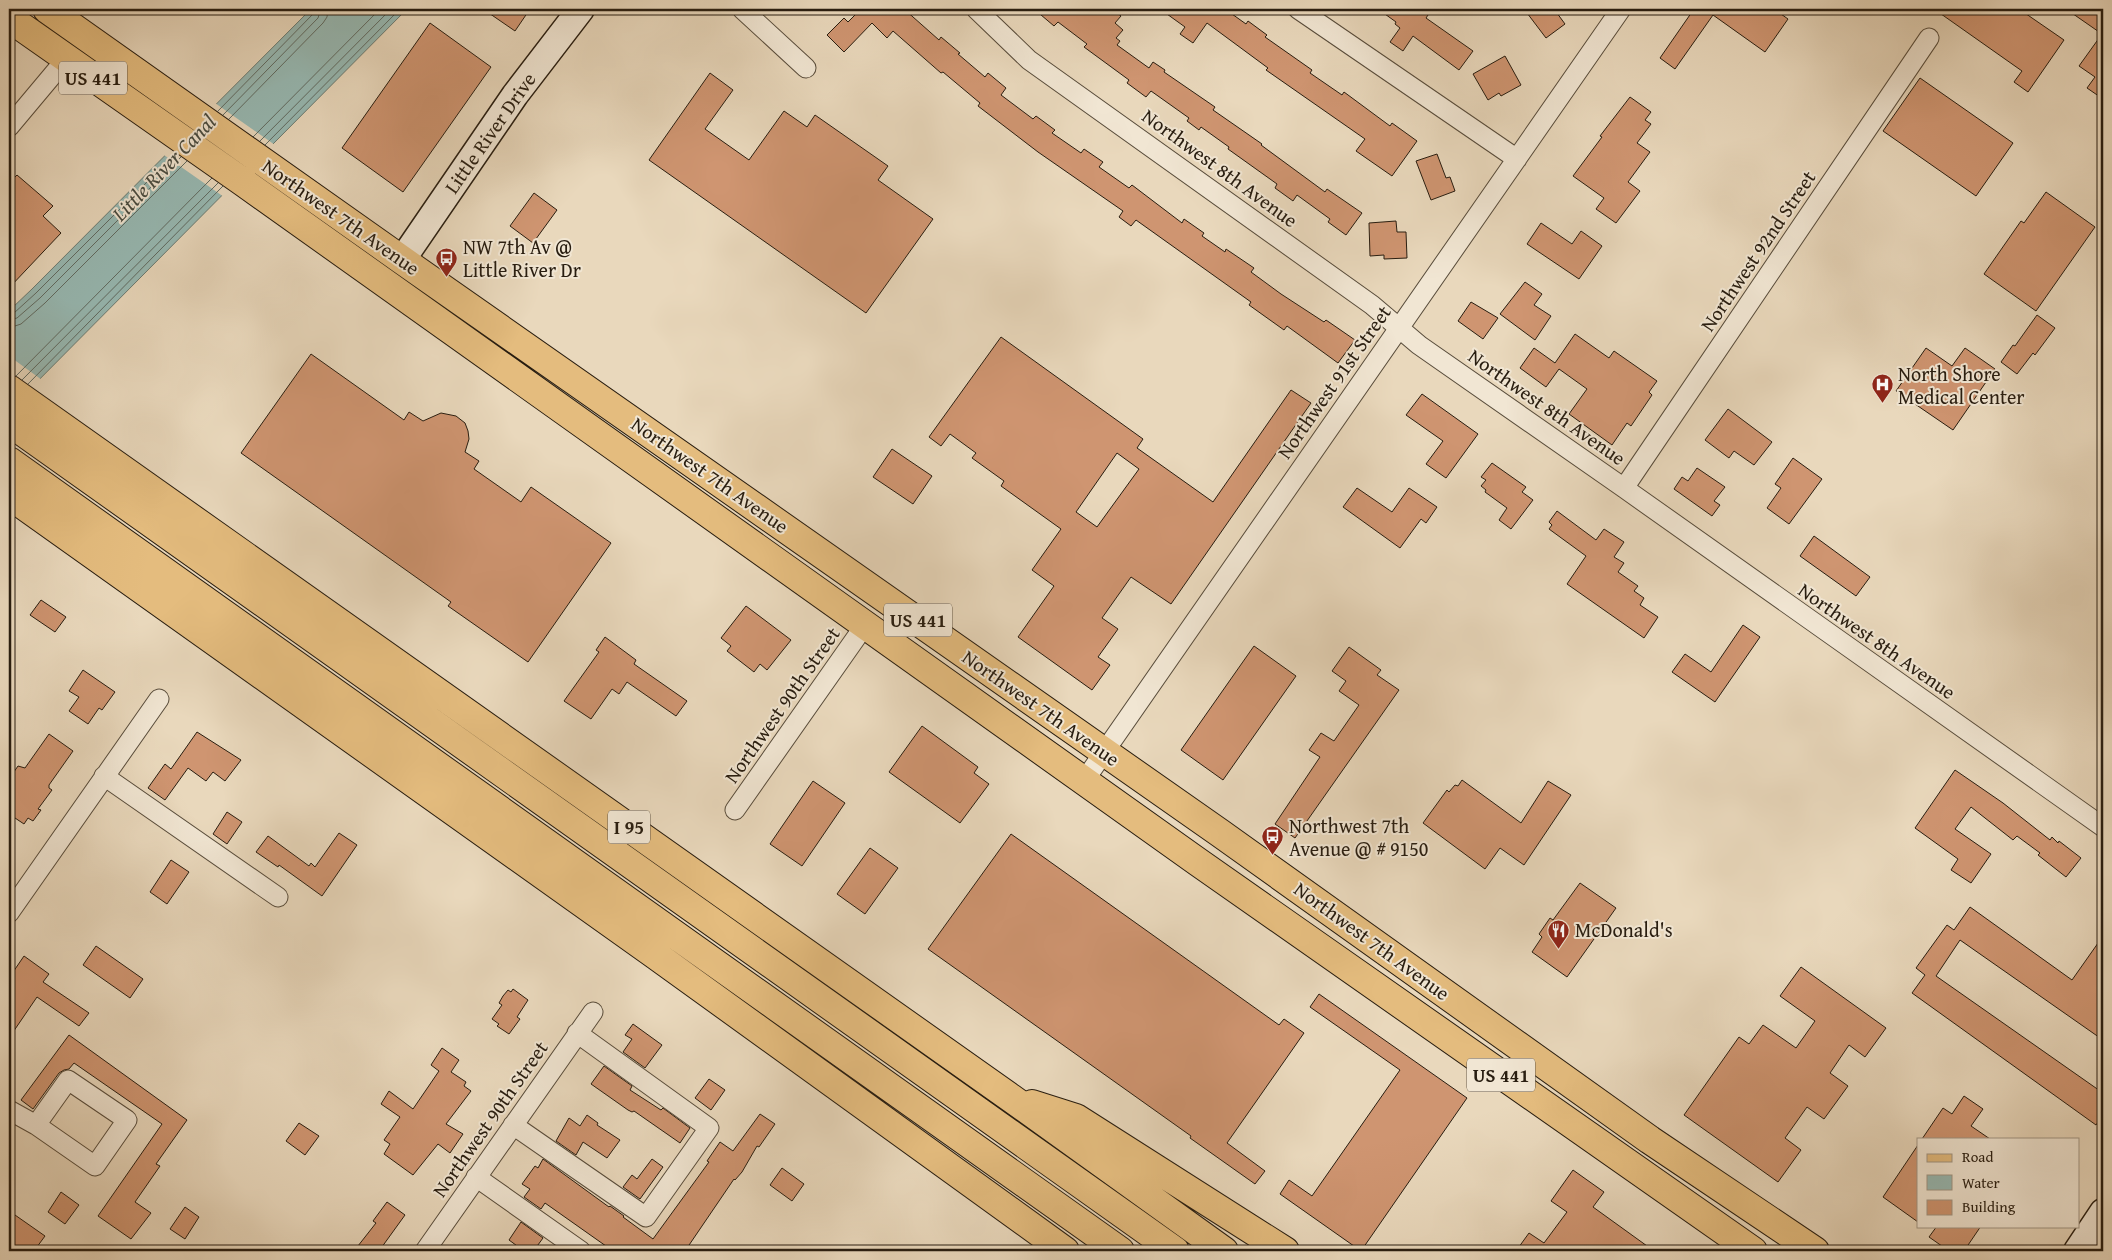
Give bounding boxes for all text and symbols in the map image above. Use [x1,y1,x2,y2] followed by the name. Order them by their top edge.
[59,62,127,94] road number: US 441
[437,66,542,199] street label: Little River Drive
[1136,101,1304,234] street label: Northwest 8th Avenue
[104,107,223,229] water label: Little River Canal
[257,151,426,282] street label: Northwest 7th Avenue
[1693,164,1822,337] street label: Northwest 92nd Street
[463,232,581,284] place label: NW 7th Av @ Little River Dr
[435,246,459,277] bus stop icon: NW 7th Av @ Little River Dr
[1270,299,1398,464] street label: Northwest 91st Street
[1463,341,1632,472] street label: Northwest 8th Avenue
[1898,359,2025,411] place label: North Shore Medical Center
[1870,373,1894,404] hospital icon: North Shore Medical Center
[626,409,795,540] street label: Northwest 7th Avenue
[1793,575,1962,706] street label: Northwest 8th Avenue
[884,604,952,636] road number: US 441
[717,621,847,789] street label: Northwest 90th Street
[957,642,1126,773] street label: Northwest 7th Avenue
[608,810,650,844] road number: I 95
[1289,811,1428,863] place label: Northwest 7th Avenue @ # 9150
[1261,825,1285,856] bus stop icon: Northwest 7th Avenue @ # 9150
[1288,874,1456,1007] street label: Northwest 7th Avenue
[1575,915,1673,944] place label: McDonald's
[1547,918,1571,949] restaurant icon: McDonald's
[425,1035,555,1203] street label: Northwest 90th Street
[1467,1058,1535,1092] road number: US 441
[1917,1138,2080,1228] legend
[1962,1146,1993,1167] text: Road
[1962,1172,2000,1193] text: Water
[1962,1196,2016,1217] text: Building

